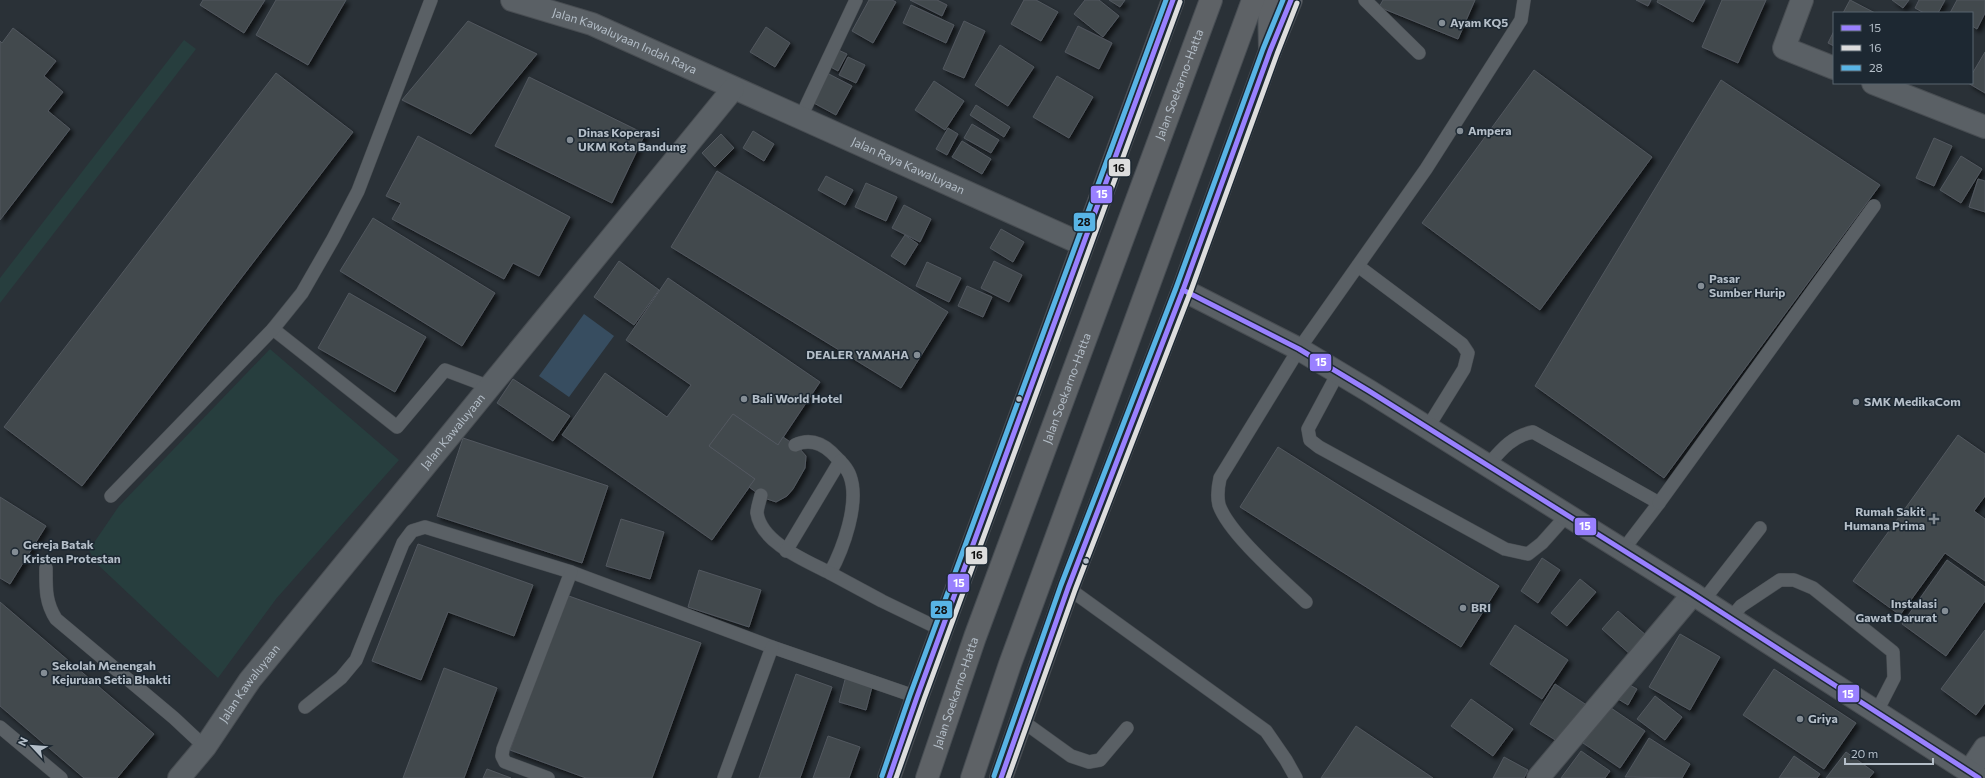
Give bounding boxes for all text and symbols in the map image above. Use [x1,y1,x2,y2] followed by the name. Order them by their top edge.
[551,5,699,76] street label: Jalan Kawaluyaan Indah Raya
[1833,12,1973,84] legend
[1450,15,1508,29] place label: Ayam KQ5
[1437,18,1447,28] marker: Ayam KQ5
[1869,20,1881,34] text: 15
[1152,27,1206,142] street label: Jalan Soekarno-Hatta
[1869,40,1881,54] text: 16
[1869,60,1883,74] text: 28
[1468,123,1512,137] place label: Ampera
[578,125,687,153] place label: Dinas Koperasi UKM Kota Bandung
[1455,126,1465,136] marker: Ampera
[849,134,967,196] street label: Jalan Raya Kawaluyaan
[565,135,575,145] marker: Dinas Koperasi UKM Kota Bandung
[1108,158,1131,177] line badge: 16
[1113,161,1125,174] text: 16
[1090,185,1113,204] line badge: 15
[1096,187,1108,200] text: 15
[1073,212,1096,232] line badge: 28
[1078,215,1091,228] text: 28
[1709,271,1785,299] place label: Pasar Sumber Hurip
[1696,281,1706,291] marker: Pasar Sumber Hurip
[1039,331,1093,446] street label: Jalan Soekarno-Hatta
[806,347,909,361] place label: DEALER YAMAHA
[912,350,922,360] marker: DEALER YAMAHA
[1309,353,1332,372] line badge: 15
[1315,355,1327,368] text: 15
[417,390,487,472] street label: Jalan Kawaluyaan
[752,391,842,405] place label: Bali World Hotel
[739,394,749,404] marker: Bali World Hotel
[1014,394,1024,404] unlabelled marker
[1864,394,1961,408] place label: SMK MedikaCom
[1851,397,1861,407] marker: SMK MedikaCom
[1844,504,1925,532] place label: Rumah Sakit Humana Prima
[1928,513,1940,525] marker: Rumah Sakit Humana Prima
[1574,517,1597,536] line badge: 15
[1579,519,1591,532] text: 15
[23,537,121,565] place label: Gereja Batak Kristen Protestan
[965,546,988,565] line badge: 16
[10,547,20,557] marker: Gereja Batak Kristen Protestan
[971,548,983,561] text: 16
[1081,556,1091,566] unlabelled marker
[947,573,970,593] line badge: 15
[953,576,965,589] text: 15
[1855,596,1937,624] place label: Instalasi Gawat Darurat
[930,600,953,619] line badge: 28
[1471,600,1491,614] place label: BRI
[935,603,948,616] text: 28
[1458,603,1468,613] marker: BRI
[1940,606,1950,616] marker: Instalasi Gawat Darurat
[930,635,981,750] street label: Jalan Soekarno-Hatta
[215,641,282,725] street label: Jalan Kawaluyaan
[52,658,171,686] place label: Sekolah Menengah Kejuruan Setia Bhakti
[39,668,49,678] marker: Sekolah Menengah Kejuruan Setia Bhakti
[1837,684,1860,703] line badge: 15
[1842,687,1854,700] text: 15
[1808,711,1838,725] place label: Griya
[1795,714,1805,724] marker: Griya
[12,726,52,766] north arrow
[15,735,30,748] text: N
[1845,740,1933,766] scale bar
[1851,746,1878,760] text: 20 m

